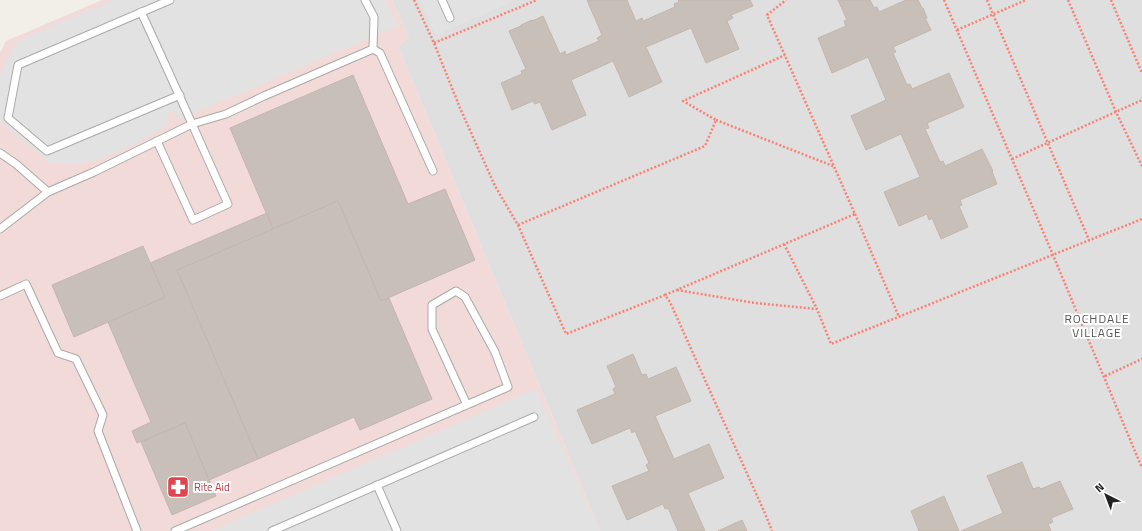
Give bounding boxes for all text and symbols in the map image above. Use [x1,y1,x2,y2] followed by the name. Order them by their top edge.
[1064,309,1130,342] district label: ROCHDALE VILLAGE
[165,474,191,500] pharmacy icon: Rite Aid
[1086,475,1126,515] north arrow
[194,479,230,495] place label: Rite Aid
[1091,479,1107,496] text: N

